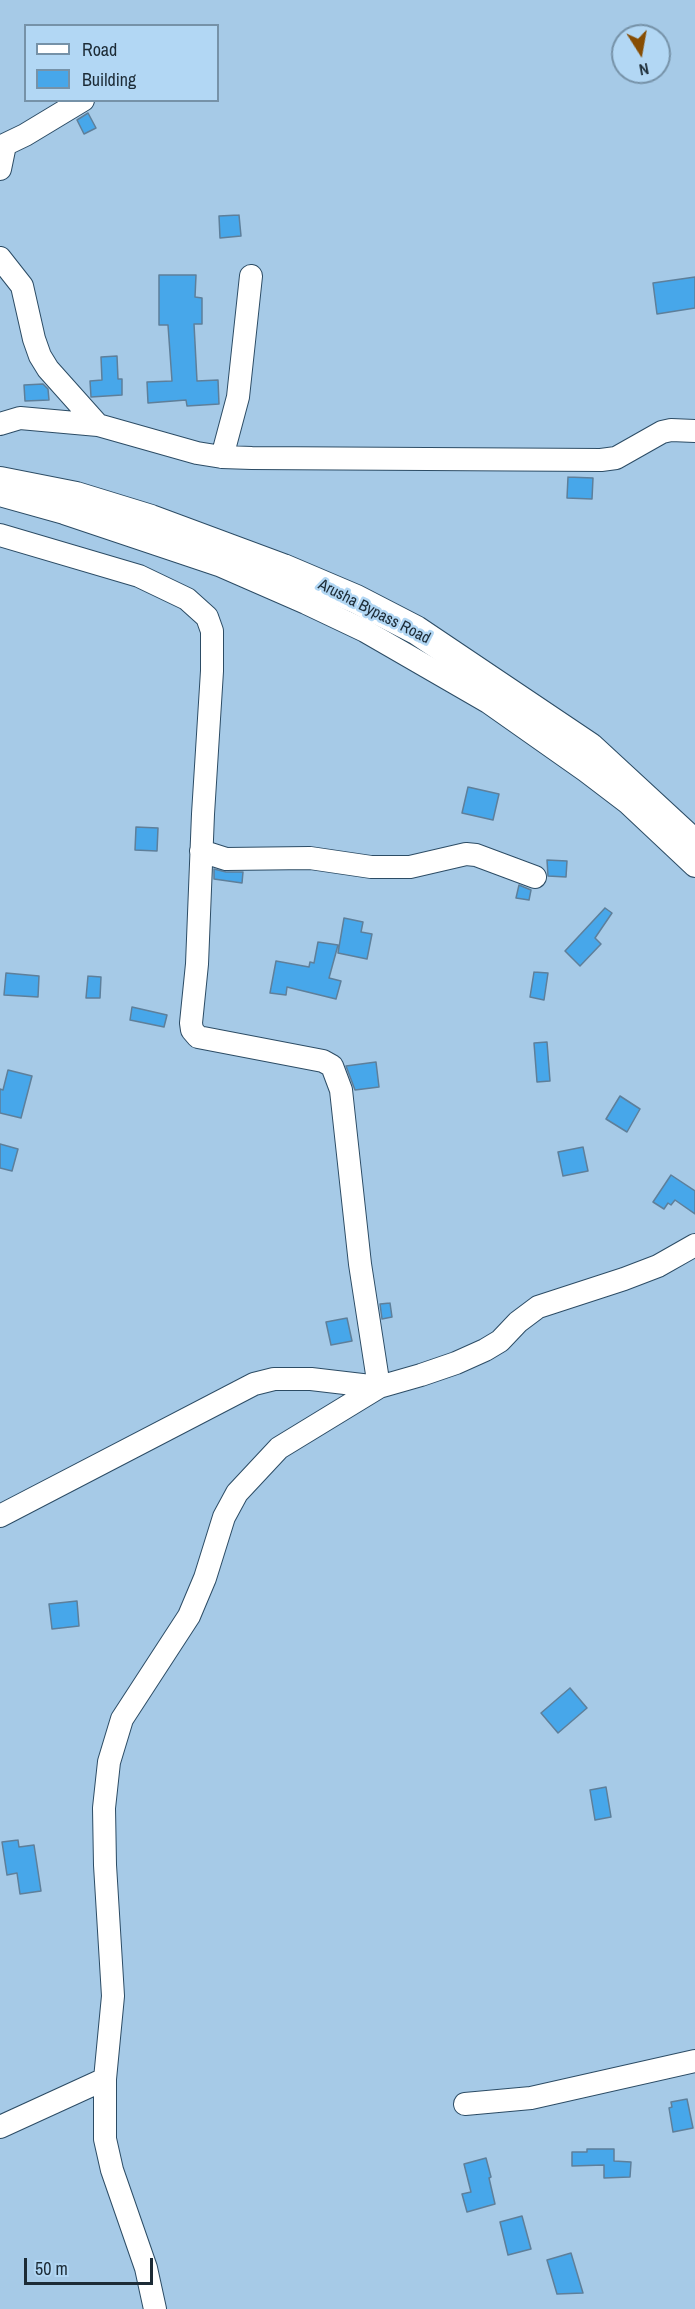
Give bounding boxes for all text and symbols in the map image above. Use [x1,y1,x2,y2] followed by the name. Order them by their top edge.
[24,24,219,102] legend
[611,24,671,84] north arrow
[82,37,117,62] text: Road
[637,58,651,81] text: N
[82,67,136,92] text: Building
[315,575,433,649] street label: Arusha Bypass Road
[27,2246,156,2284] scale bar
[35,2256,68,2281] text: 50 m

